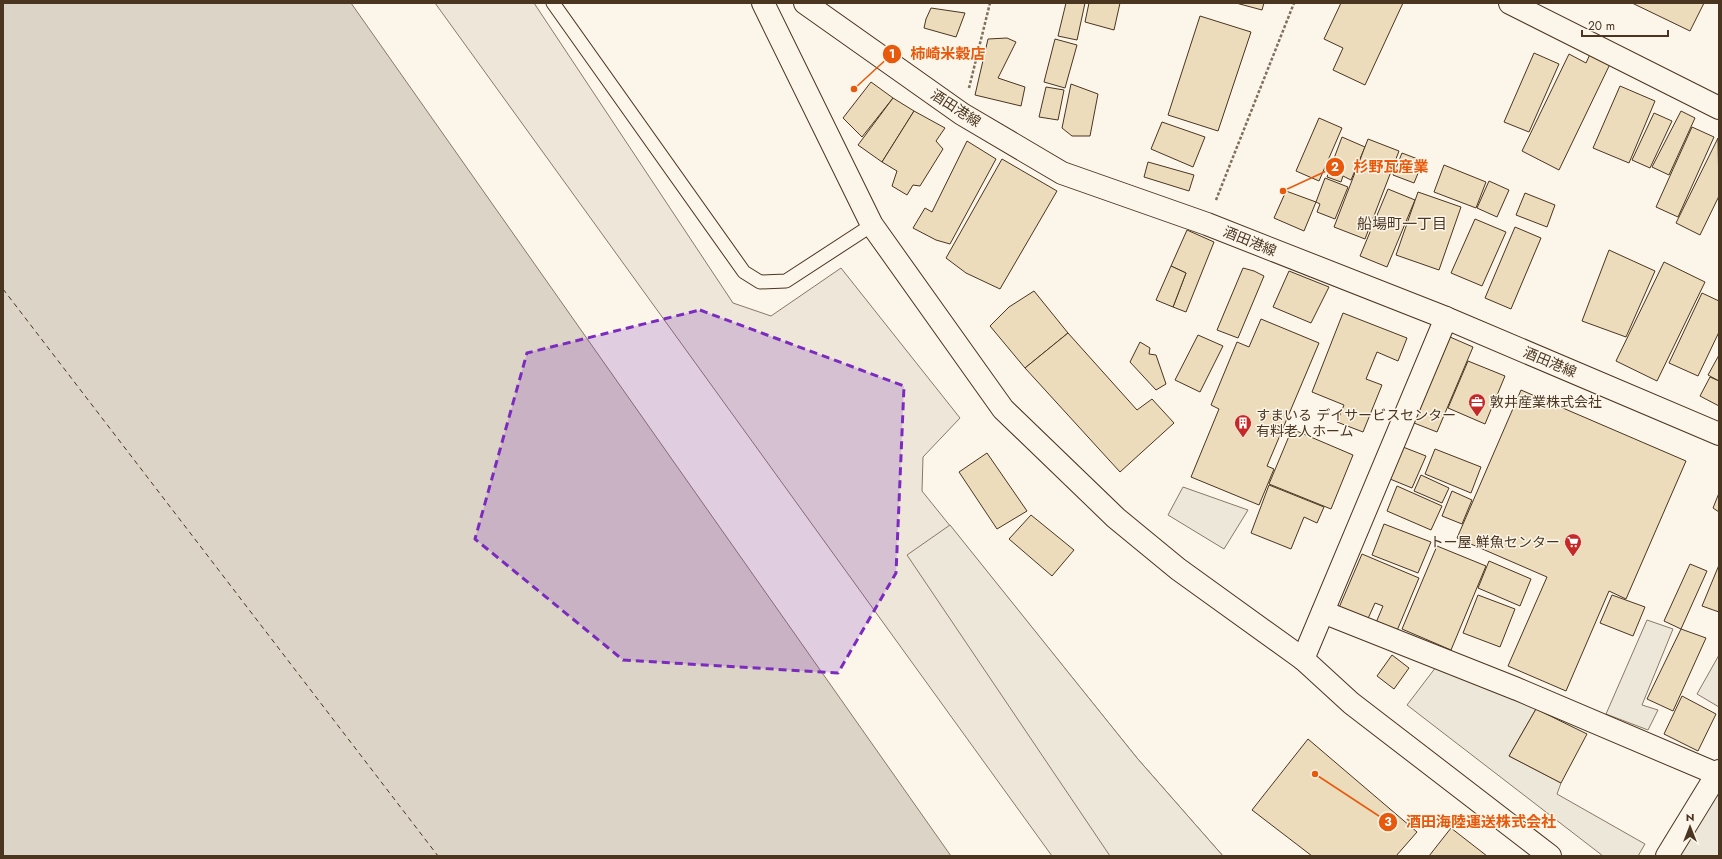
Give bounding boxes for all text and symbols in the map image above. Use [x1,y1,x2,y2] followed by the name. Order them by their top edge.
[1582,12,1668,38] scale bar
[1588,17,1615,35] text: 20 m
[882,40,993,67] callout: 柿崎米穀店
[910,43,986,65] text: 柿崎米穀店
[889,45,895,63] text: 1
[927,84,985,132] street label: 酒田港線
[1325,154,1436,181] callout: 杉野瓦産業
[1353,156,1429,178] text: 杉野瓦産業
[1331,158,1339,176] text: 2
[1357,213,1447,235] district label: 船場町一丁目
[1220,221,1280,261] street label: 酒田港線
[1520,342,1580,382] street label: 酒田港線
[1467,392,1487,417] office icon: 敦井産業株式会社
[1490,392,1602,412] place label: 敦井産業株式会社
[1256,405,1456,441] place label: すまいる デイサービスセンター 有料老人ホーム
[1233,413,1253,438] building icon: すまいる デイサービスセンター 有料老人ホーム
[1430,532,1560,552] place label: トー屋 鮮魚センター
[1563,532,1583,557] supermarket icon: トー屋 鮮魚センター
[1670,807,1710,847] north arrow
[1378,809,1564,836] callout: 酒田海陸運送株式会社
[1686,809,1694,825] text: N
[1406,811,1556,833] text: 酒田海陸運送株式会社
[1384,813,1392,831] text: 3

